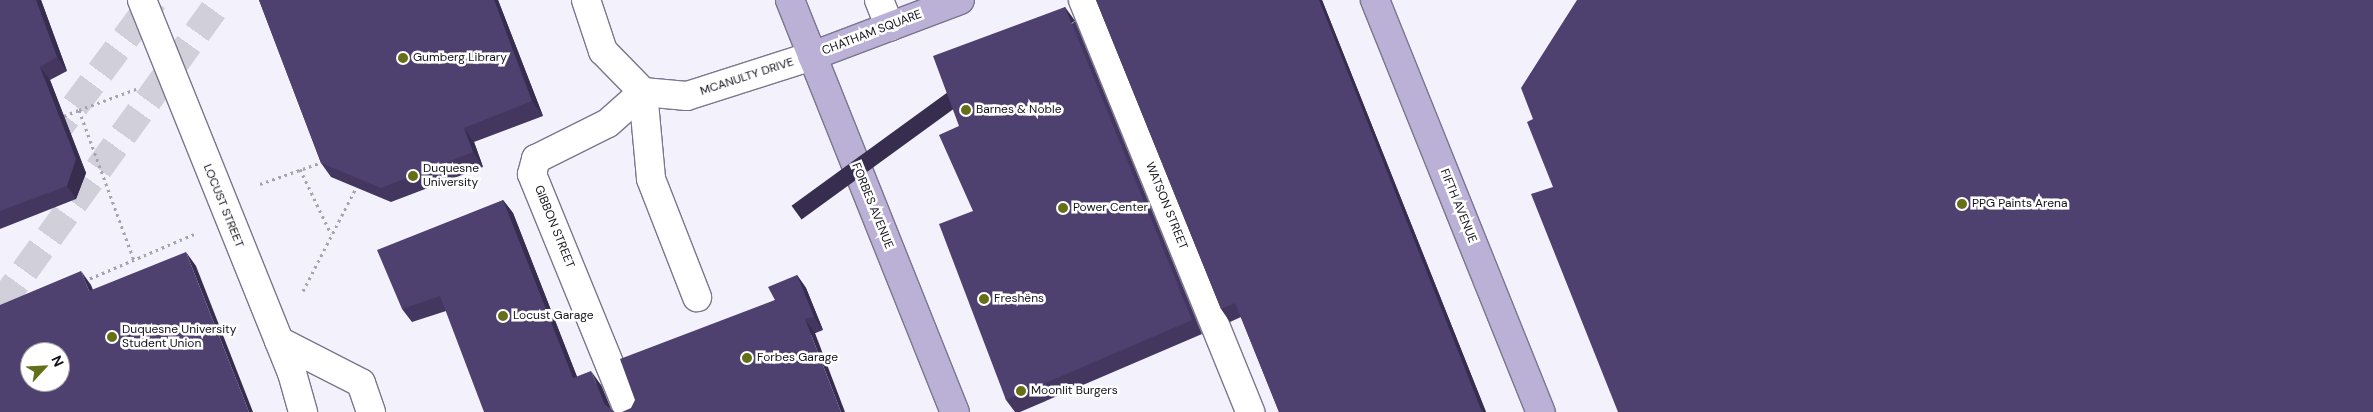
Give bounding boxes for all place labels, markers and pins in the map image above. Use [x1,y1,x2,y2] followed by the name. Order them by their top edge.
[413,51,507,65] place label: Gumberg Library
[397,52,409,64] marker: Gumberg Library
[976,103,1062,117] place label: Barnes & Noble
[960,104,972,116] marker: Barnes & Noble
[423,162,479,190] place label: Duquesne University
[407,170,419,182] marker: Duquesne University
[1972,197,2068,211] place label: PPG Paints Arena
[1956,198,1968,210] marker: PPG Paints Arena
[1073,201,1148,215] place label: Power Center
[1057,202,1069,214] marker: Power Center
[994,292,1044,306] place label: Freshëns
[978,293,990,305] marker: Freshëns
[513,309,593,323] place label: Locust Garage
[497,310,509,322] marker: Locust Garage
[122,323,236,351] place label: Duquesne University Student Union
[106,331,118,343] marker: Duquesne University Student Union
[757,351,838,365] place label: Forbes Garage
[741,352,753,364] marker: Forbes Garage
[1031,384,1118,398] place label: Moonlit Burgers
[1015,385,1027,397] marker: Moonlit Burgers

